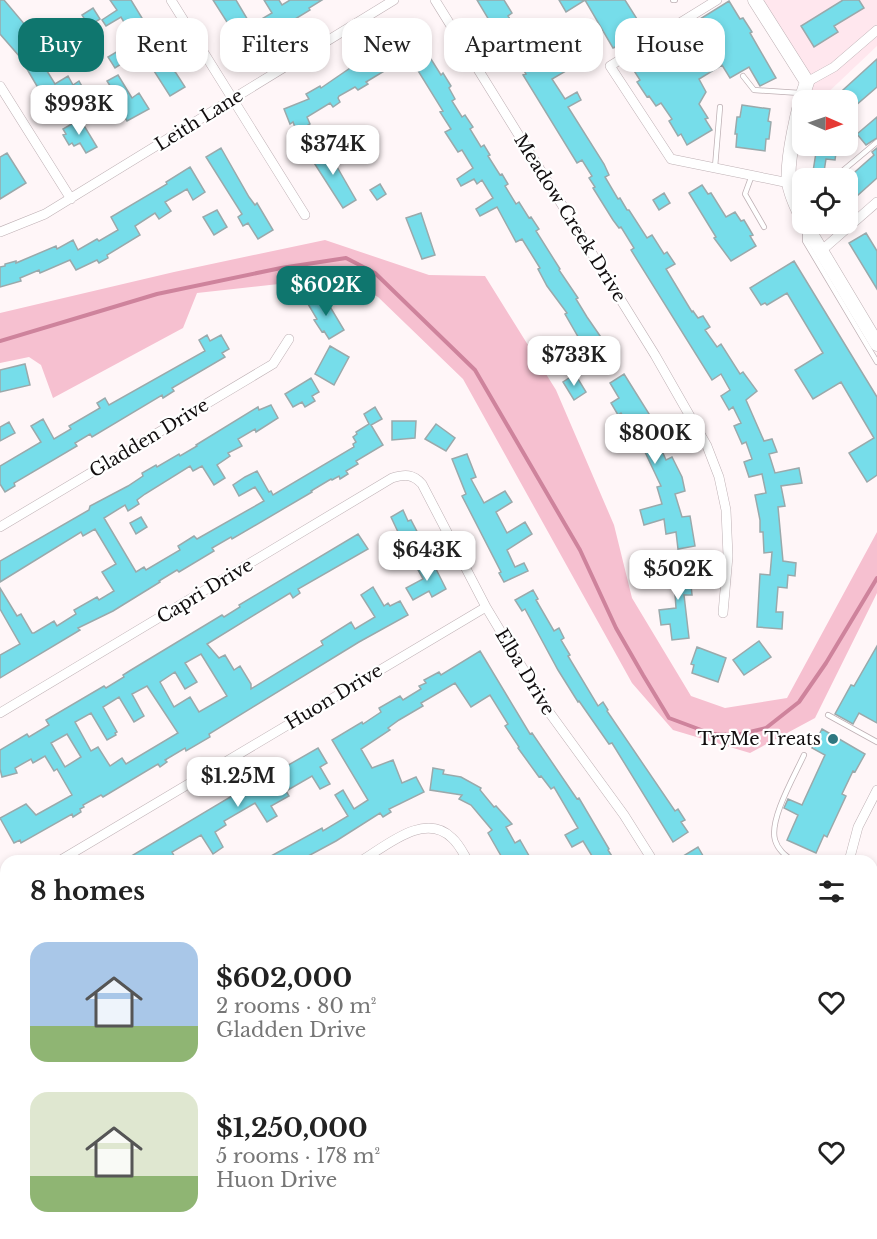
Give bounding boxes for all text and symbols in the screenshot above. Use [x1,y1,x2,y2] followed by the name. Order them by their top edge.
[18,18,104,72] chip: Buy
[116,18,208,72] chip: Rent
[220,18,330,72] chip: Filters
[342,18,432,72] chip: New
[444,18,603,72] chip: Apartment
[615,18,725,72] chip: House
[151,84,247,156] street label: Leith Lane
[37,85,121,136] pin: $993K
[792,90,858,156] north arrow
[792,90,858,234] map controls
[44,92,114,116] text: $993K
[291,125,375,176] pin: $374K
[509,130,631,306] street label: Meadow Creek Drive
[300,132,366,156] text: $374K
[792,168,858,234] button: locate
[284,266,368,317] pin: $602K
[291,273,361,297] text: $602K
[532,336,616,387] pin: $733K
[541,343,607,367] text: $733K
[85,394,213,482] street label: Gladden Drive
[613,414,697,465] pin: $800K
[619,421,691,445] text: $800K
[385,531,469,582] pin: $643K
[393,538,461,562] text: $643K
[636,550,720,601] pin: $502K
[153,554,257,628] street label: Capri Drive
[643,557,713,581] text: $502K
[491,625,559,719] street label: Elba Drive
[282,659,386,735] street label: Huon Drive
[697,728,821,750] place label: TryMe Treats
[826,732,840,746] marker: TryMe Treats
[189,757,287,808] pin: $1.25M
[201,764,275,788] text: $1.25M
[30,875,145,907] text: 8 homes
[815,875,848,908] icon: filters
[216,962,352,994] text: $602,000
[78,966,150,1038] icon: home
[815,986,848,1019] icon: heart
[216,994,377,1018] text: 2 rooms · 80 m²
[216,1018,366,1042] text: Gladden Drive
[216,1112,368,1144] text: $1,250,000
[78,1116,150,1188] icon: home
[815,1136,848,1169] icon: heart
[216,1144,380,1168] text: 5 rooms · 178 m²
[216,1168,337,1192] text: Huon Drive

